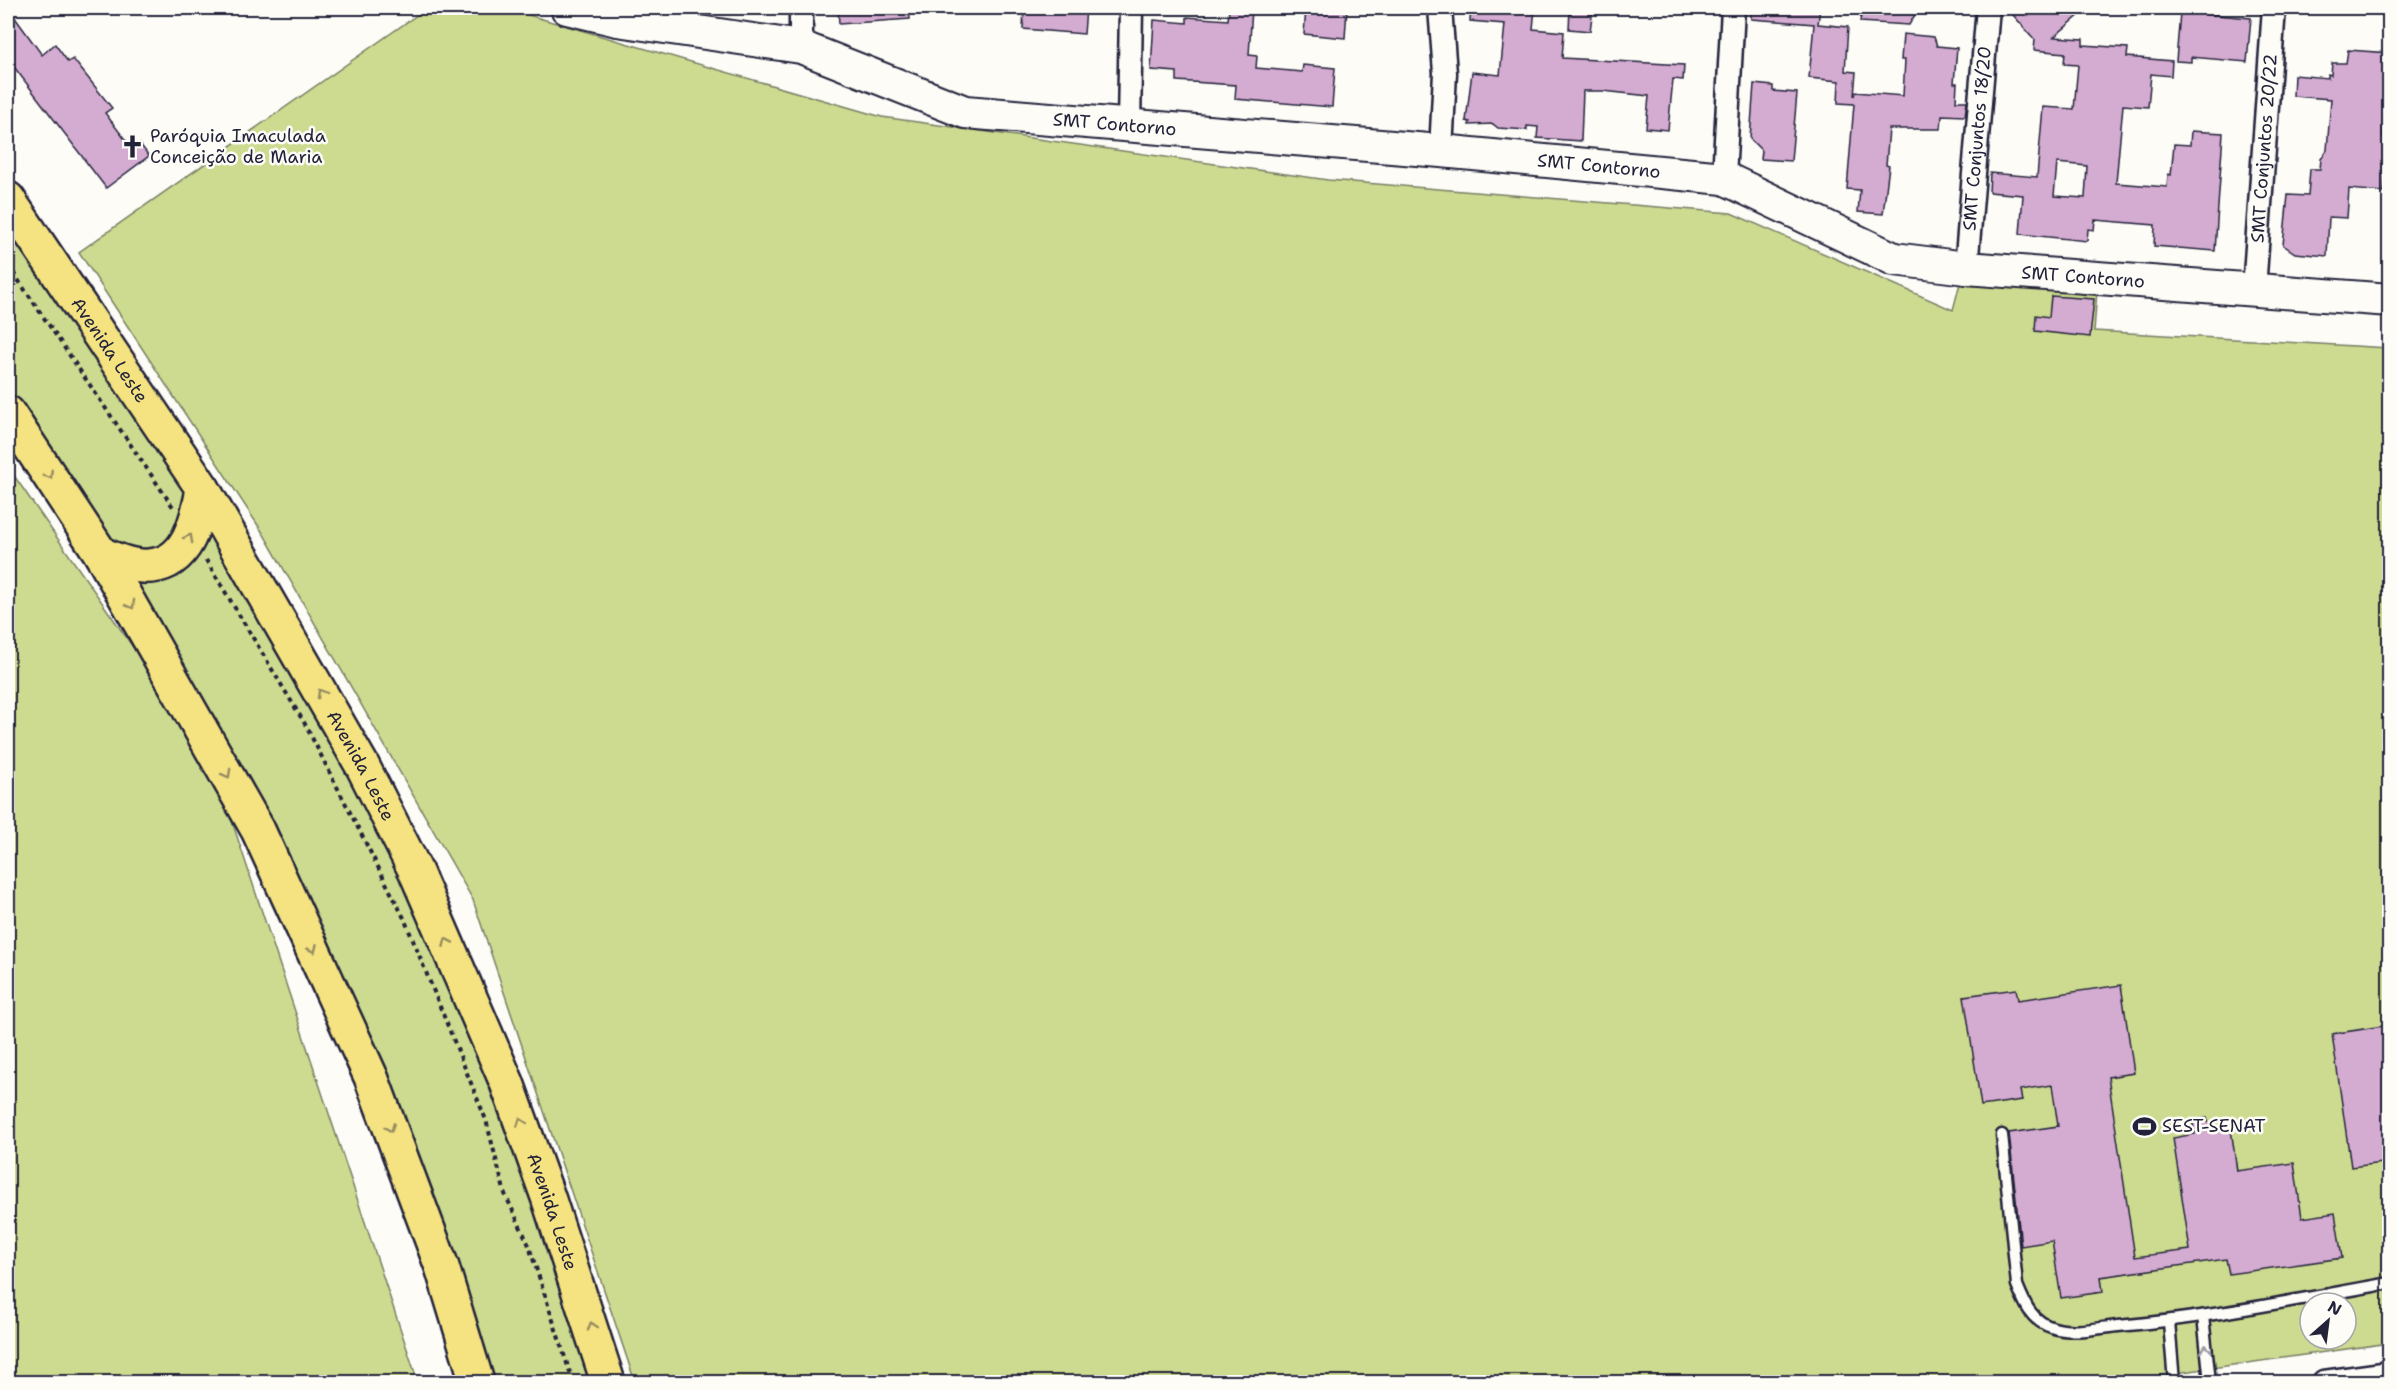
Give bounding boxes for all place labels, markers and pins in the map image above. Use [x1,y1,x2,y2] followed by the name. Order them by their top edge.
[150,124,326,169] place label: Paróquia Imaculada Conceição de Maria
[119,133,145,159] church icon: Paróquia Imaculada Conceição de Maria
[2131,1113,2157,1139] sports icon: SEST-SENAT
[2162,1114,2266,1138] place label: SEST-SENAT

